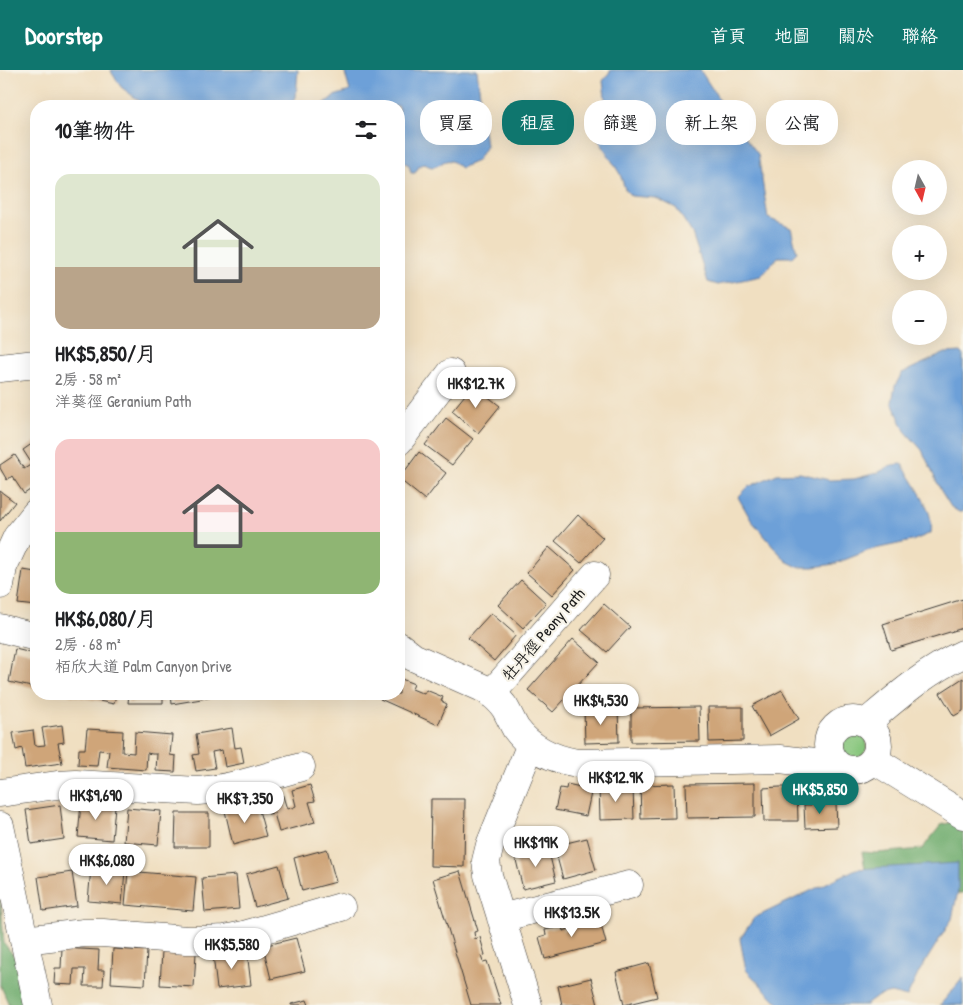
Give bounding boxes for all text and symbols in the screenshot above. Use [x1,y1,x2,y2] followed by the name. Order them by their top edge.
[25,19,102,51] text: Doorstep
[710,23,746,48] text: 首頁
[774,23,810,48] text: 地圖
[838,23,874,48] text: 關於
[902,23,938,48] text: 聯絡
[420,100,492,145] chip: 買屋
[502,100,574,145] chip: 租屋
[584,100,656,145] chip: 篩選
[666,100,756,145] chip: 新上架
[766,100,838,145] chip: 公寓
[55,116,135,145] text: 10筆物件
[352,116,380,144] icon: filters
[892,160,948,215] north arrow
[892,160,947,345] map controls
[173,206,263,296] icon: home
[892,225,947,280] button: +
[892,290,947,345] button: −
[55,339,157,368] text: HK$5,850/月
[424,366,528,409] pin: HK$12.7K
[55,368,121,390] text: 2房 · 58 m²
[448,372,504,394] text: HK$12.7K
[55,390,191,412] text: 洋葵徑 Geranium Path
[173,471,263,561] icon: home
[497,583,590,685] street label: 牡丹徑 Peony Path
[55,604,157,633] text: HK$6,080/月
[55,633,121,655] text: 2房 · 68 m²
[55,655,232,677] text: 栢欣大道 Palm Canyon Drive
[549,684,653,726] pin: HK$4,530
[574,689,628,711] text: HK$4,530
[564,760,668,803] pin: HK$12.9K
[589,766,643,788] text: HK$12.9K
[768,772,872,815] pin: HK$5,850
[44,778,148,821] pin: HK$9,690
[793,778,847,800] text: HK$5,850
[193,782,297,824] pin: HK$7,350
[70,784,122,806] text: HK$9,690
[217,787,273,809] text: HK$7,350
[495,826,577,868] pin: HK$19K
[514,831,558,853] text: HK$19K
[55,844,159,886] pin: HK$6,080
[80,849,134,871] text: HK$6,080
[520,896,624,938] pin: HK$13.5K
[544,901,600,923] text: HK$13.5K
[180,928,284,970] pin: HK$5,580
[205,933,259,955] text: HK$5,580

